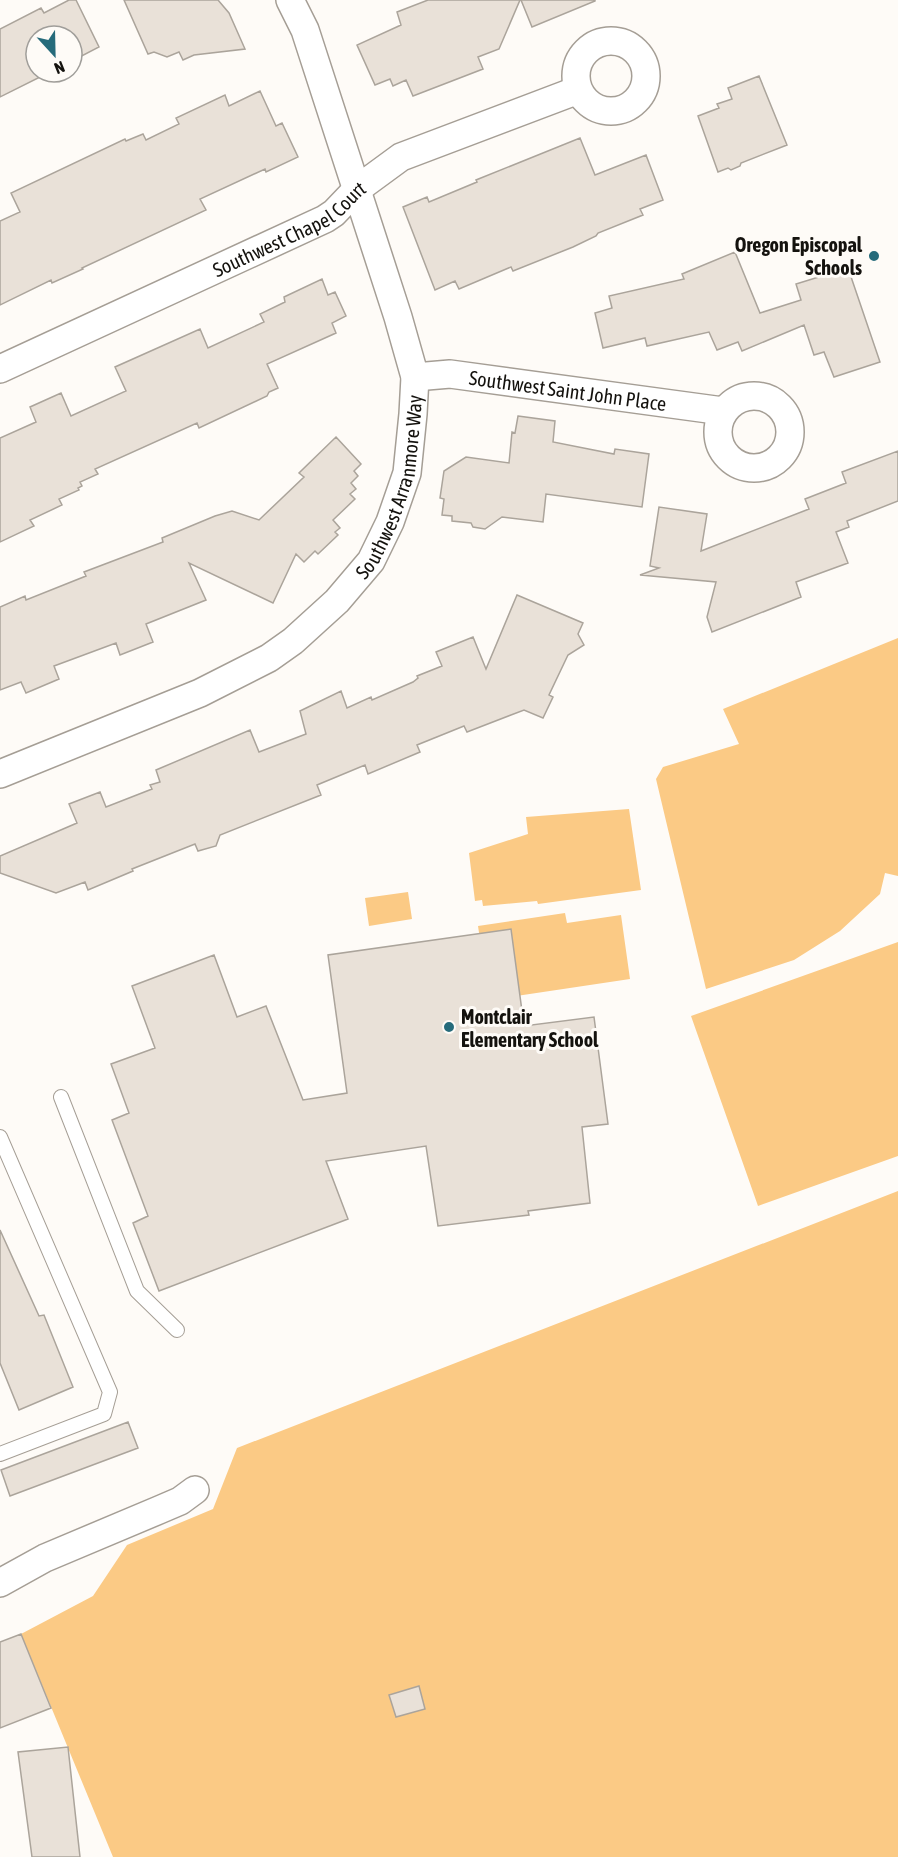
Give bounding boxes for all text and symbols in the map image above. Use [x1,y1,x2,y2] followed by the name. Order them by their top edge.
[24,24,84,84] north arrow
[52,58,67,78] text: N
[209,176,370,281] street label: Southwest Chapel Court
[735,233,863,279] place label: Oregon Episcopal Schools
[867,249,881,263] marker: Oregon Episcopal Schools
[468,365,668,415] street label: Southwest Saint John Place
[350,394,426,583] street label: Southwest Arranmore Way
[461,1005,599,1051] place label: Montclair Elementary School
[442,1020,456,1034] marker: Montclair Elementary School

